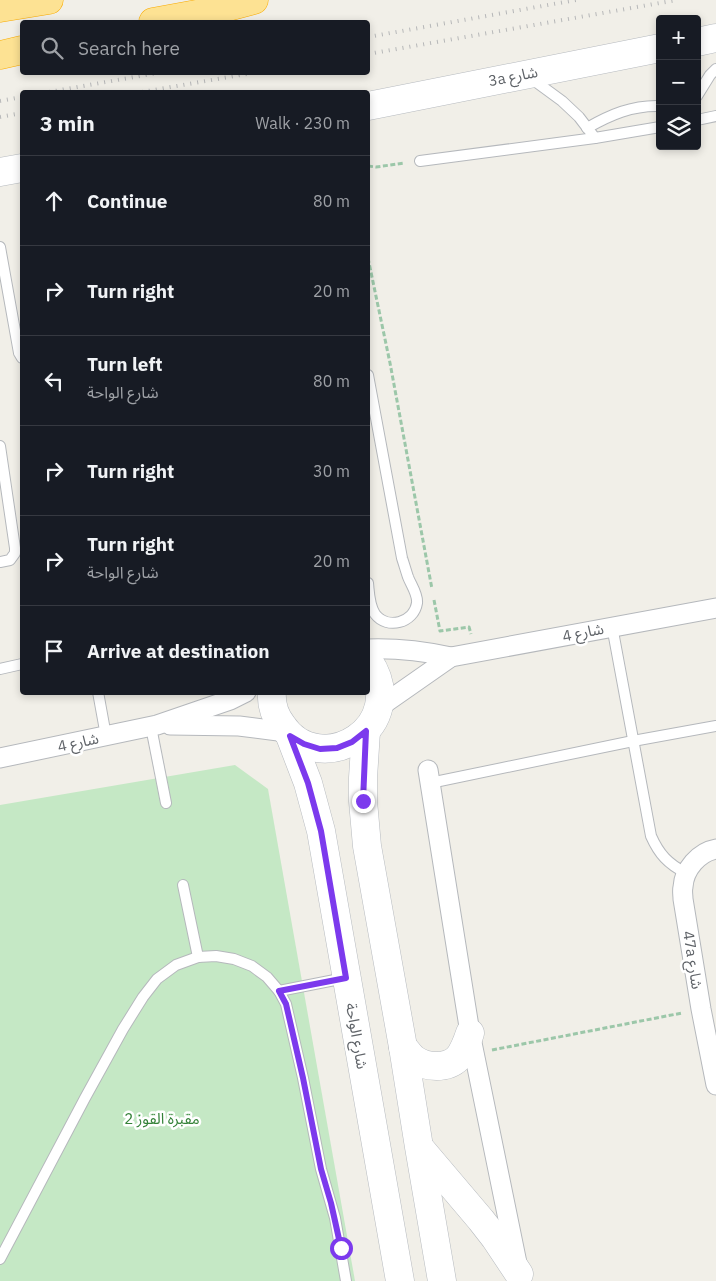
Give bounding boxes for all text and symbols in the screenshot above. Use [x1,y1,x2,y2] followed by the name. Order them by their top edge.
[656,15,701,150] map controls
[656,15,701,60] button: +
[20,20,370,75] search box
[38,34,66,62] icon: search
[78,36,180,60] text: Search here
[656,60,701,105] button: −
[487,62,540,93] street label: 3a شارع
[656,105,701,150] button: layers
[40,109,95,137] text: 3 min
[255,113,350,133] text: Walk · 230 m
[40,187,68,215] icon: ahead
[87,189,167,213] text: Continue
[313,191,350,211] text: 80 m
[40,277,68,305] icon: right
[87,279,174,303] text: Turn right
[313,281,350,301] text: 20 m
[87,352,163,376] text: Turn left
[40,367,68,395] icon: left
[313,371,350,391] text: 80 m
[87,382,159,402] text: شارع الواحة
[40,457,68,485] icon: right
[87,459,174,483] text: Turn right
[313,461,350,481] text: 30 m
[87,532,174,556] text: Turn right
[40,547,68,575] icon: right
[313,551,350,571] text: 20 m
[87,562,159,582] text: شارع الواحة
[561,619,606,648] street label: شارع 4
[40,637,68,665] icon: arrive
[87,639,270,663] text: Arrive at destination
[56,728,101,759] street label: شارع 4
[352,790,375,813] route end
[676,929,707,991] street label: 47a شارع
[339,1001,372,1071] street label: شارع الواحة
[124,1109,200,1128] park label: مقبرة القوز 2
[330,1237,353,1260] route start

